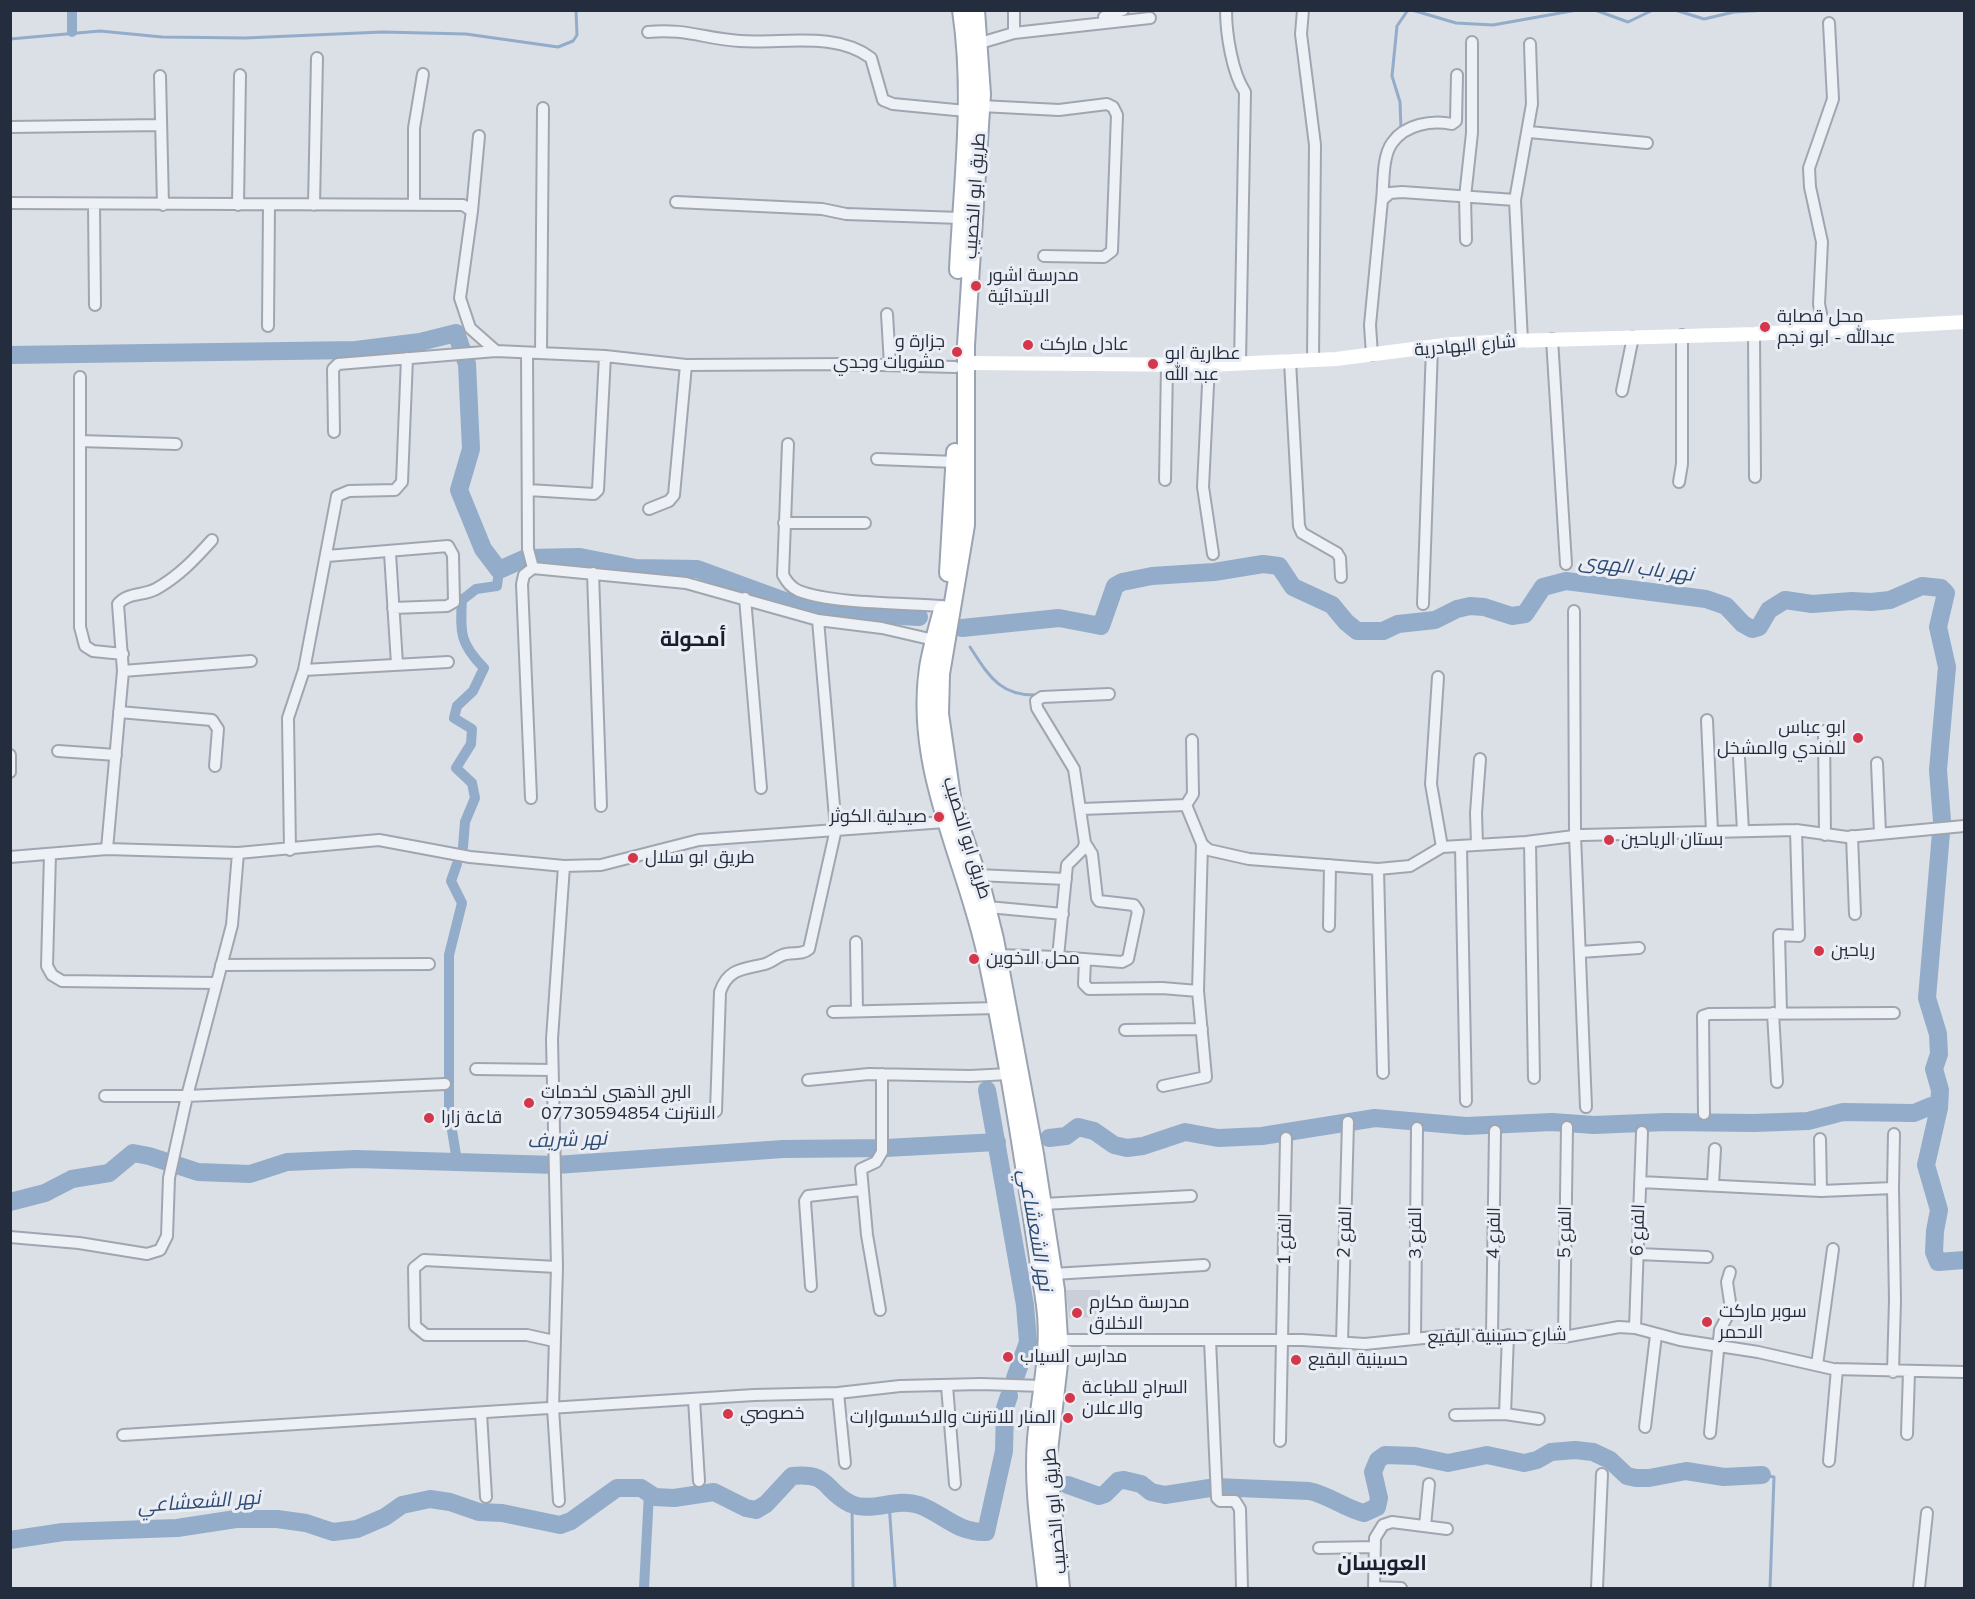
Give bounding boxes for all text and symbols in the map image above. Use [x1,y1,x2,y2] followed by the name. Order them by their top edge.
[960,132,990,260] street label: طريق ابو الخصيب
[988,265,1079,308] place label: مدرسة اشور الابتدائية
[969,279,983,293] marker: مدرسة اشور الابتدائية
[1777,306,1896,348] place label: محل قصابة عبدالله - ابو نجم
[1758,320,1772,334] marker: محل قصابة عبدالله - ابو نجم
[833,331,945,374] place label: جزارة و مشويات وجدي
[1413,331,1517,361] street label: شارع البهادرية
[1040,334,1129,356] place label: عادل ماركت
[1021,338,1035,352] marker: عادل ماركت
[1165,343,1241,386] place label: عطارية ابو عبد الله
[950,345,964,359] marker: جزارة و مشويات وجدي
[1146,357,1160,371] marker: عطارية ابو عبد الله
[1577,549,1695,587] water label: نهر باب الهوى
[660,627,726,653] district label: أمحولة
[1717,717,1846,760] place label: ابو عباس للمندي والمشخل
[1851,731,1865,745] marker: ابو عباس للمندي والمشخل
[938,774,996,902] street label: طريق ابو الخصيب
[830,806,927,828] place label: صيدلية الكوثر
[932,810,946,824] marker: صيدلية الكوثر
[1621,829,1723,851] place label: بستان الرياحين
[1602,833,1616,847] marker: بستان الرياحين
[645,847,755,869] place label: طريق ابو سلال
[626,851,640,865] marker: طريق ابو سلال
[1831,940,1875,962] place label: رياحين
[1812,944,1826,958] marker: رياحين
[986,948,1080,970] place label: محل الاخوين
[967,952,981,966] marker: محل الاخوين
[541,1082,716,1124] place label: البرج الذهبي لخدمات الانترنت 07730594854
[522,1096,536,1110] marker: البرج الذهبي لخدمات الانترنت 07730594854
[441,1107,502,1129] place label: قاعة زارا
[422,1111,436,1125] marker: قاعة زارا
[527,1127,607,1153] water label: نهر شريف
[1012,1167,1058,1293] water label: نهر الشعشاعي
[1626,1204,1650,1256] street label: الفرع 6
[1333,1206,1357,1258] street label: الفرع 2
[1554,1206,1576,1258] street label: الفرع 5
[1405,1207,1427,1259] street label: الفرع 3
[1483,1207,1505,1259] street label: الفرع 4
[1274,1213,1296,1265] street label: الفرع 1
[1089,1292,1190,1334] place label: مدرسة مكارم الاخلاق
[1719,1301,1807,1344] place label: سوبر ماركت الاحمر
[1070,1306,1084,1320] marker: مدرسة مكارم الاخلاق
[1700,1315,1714,1329] marker: سوبر ماركت الاحمر
[1427,1324,1567,1348] street label: شارع حسينية البقيع
[1020,1346,1127,1368] place label: مدارس السياب
[1308,1349,1408,1371] place label: حسينية البقيع
[1001,1350,1015,1364] marker: مدارس السياب
[1289,1353,1303,1367] marker: حسينية البقيع
[1082,1377,1188,1420] place label: السراج للطباعة والاعلان
[1063,1391,1077,1405] marker: السراج للطباعة والاعلان
[740,1403,804,1425] place label: خصوصي
[721,1407,735,1421] marker: خصوصي
[850,1407,1056,1429] place label: المنار للانترنت والاكسسوارات
[1061,1411,1075,1425] marker: المنار للانترنت والاكسسوارات
[1039,1447,1071,1575] street label: طريق ابو الخصيب
[137,1486,261,1518] water label: نهر الشعشاعي
[1337,1551,1427,1577] district label: العويسان

